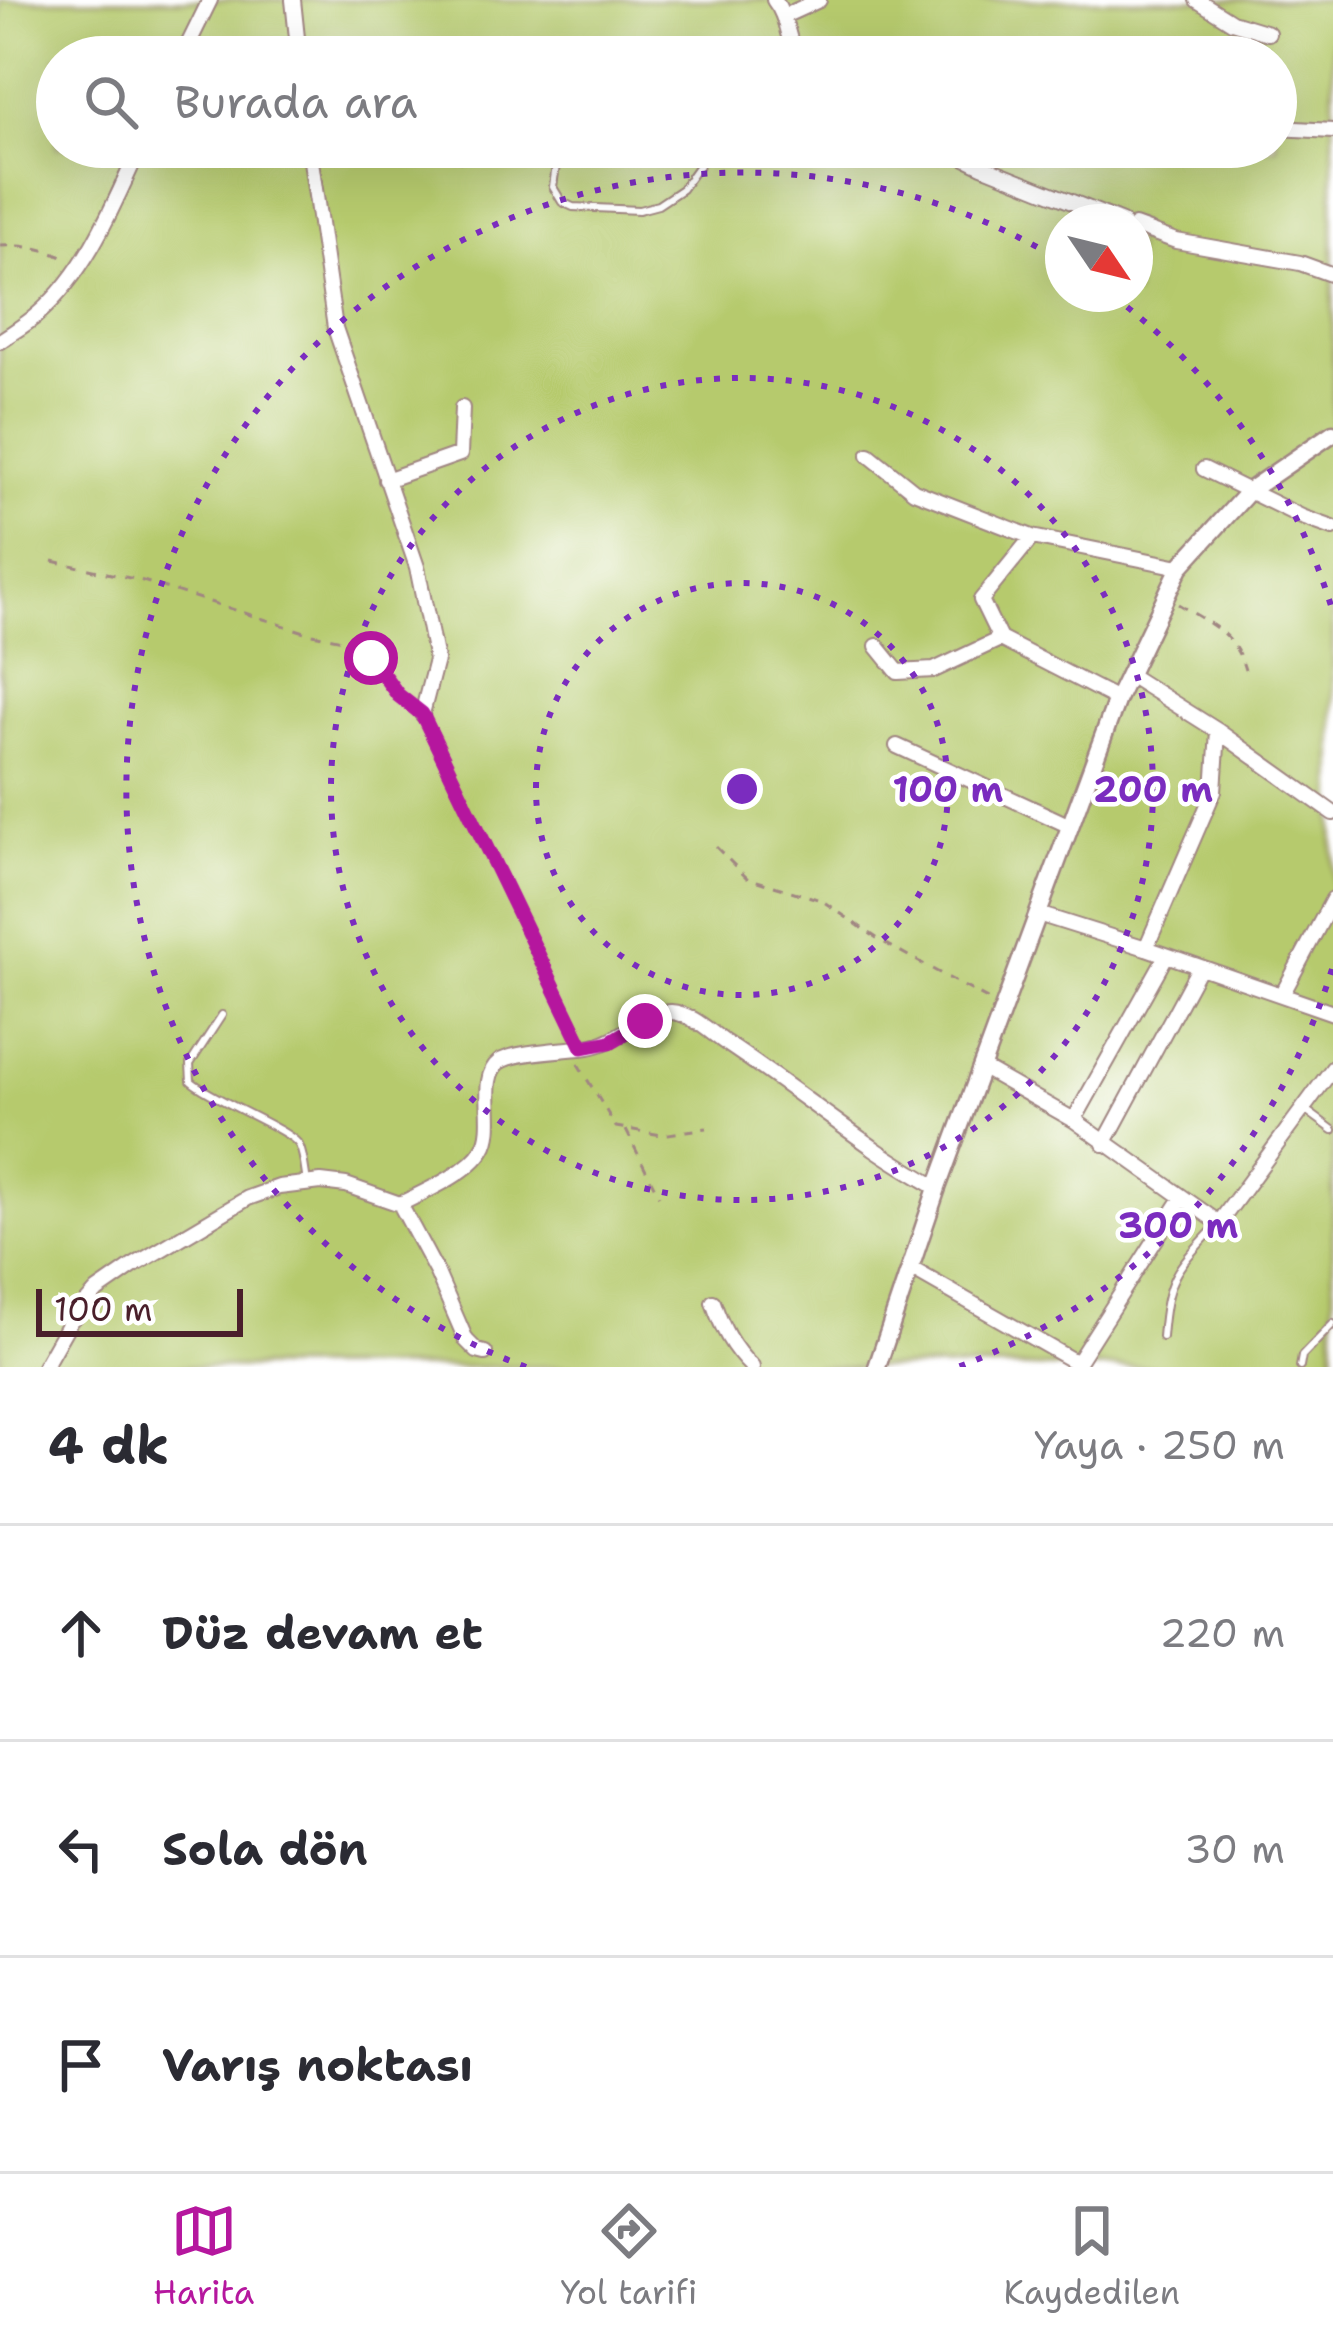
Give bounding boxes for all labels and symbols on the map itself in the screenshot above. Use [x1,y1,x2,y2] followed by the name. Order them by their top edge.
[1045,204,1153,312] north arrow
[344,631,398,685] route start
[893,765,1004,814] text: 100 m
[1093,765,1213,814] text: 200 m
[721,768,763,810] centre of rings
[618,994,672,1048] route end
[1118,1201,1238,1250] text: 300 m
[36,1283,243,1336] scale bar

